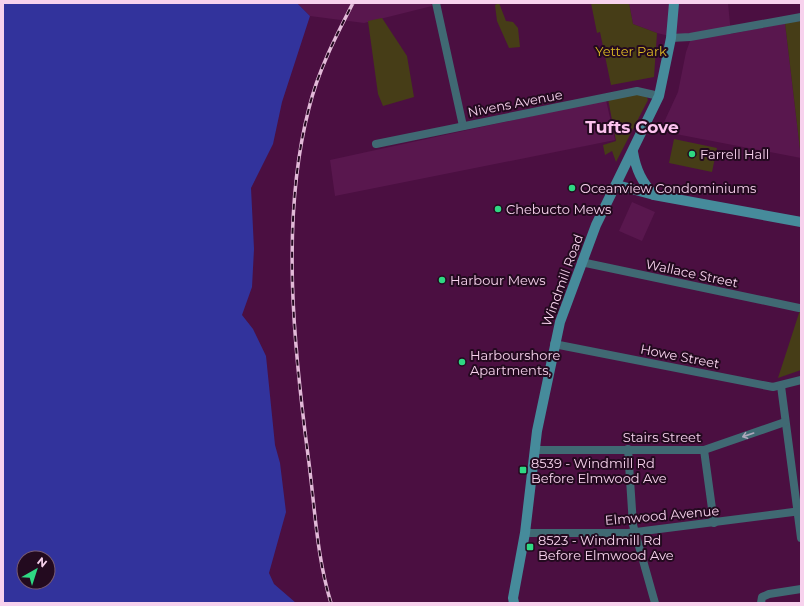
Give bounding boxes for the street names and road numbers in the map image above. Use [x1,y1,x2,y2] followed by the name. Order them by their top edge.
[466,86,564,120] street label: Nivens Avenue
[538,232,586,328] street label: Windmill Road
[644,255,740,291] street label: Wallace Street
[639,340,721,372] street label: Howe Street
[623,429,701,445] street label: Stairs Street
[604,502,720,528] street label: Elmwood Avenue

